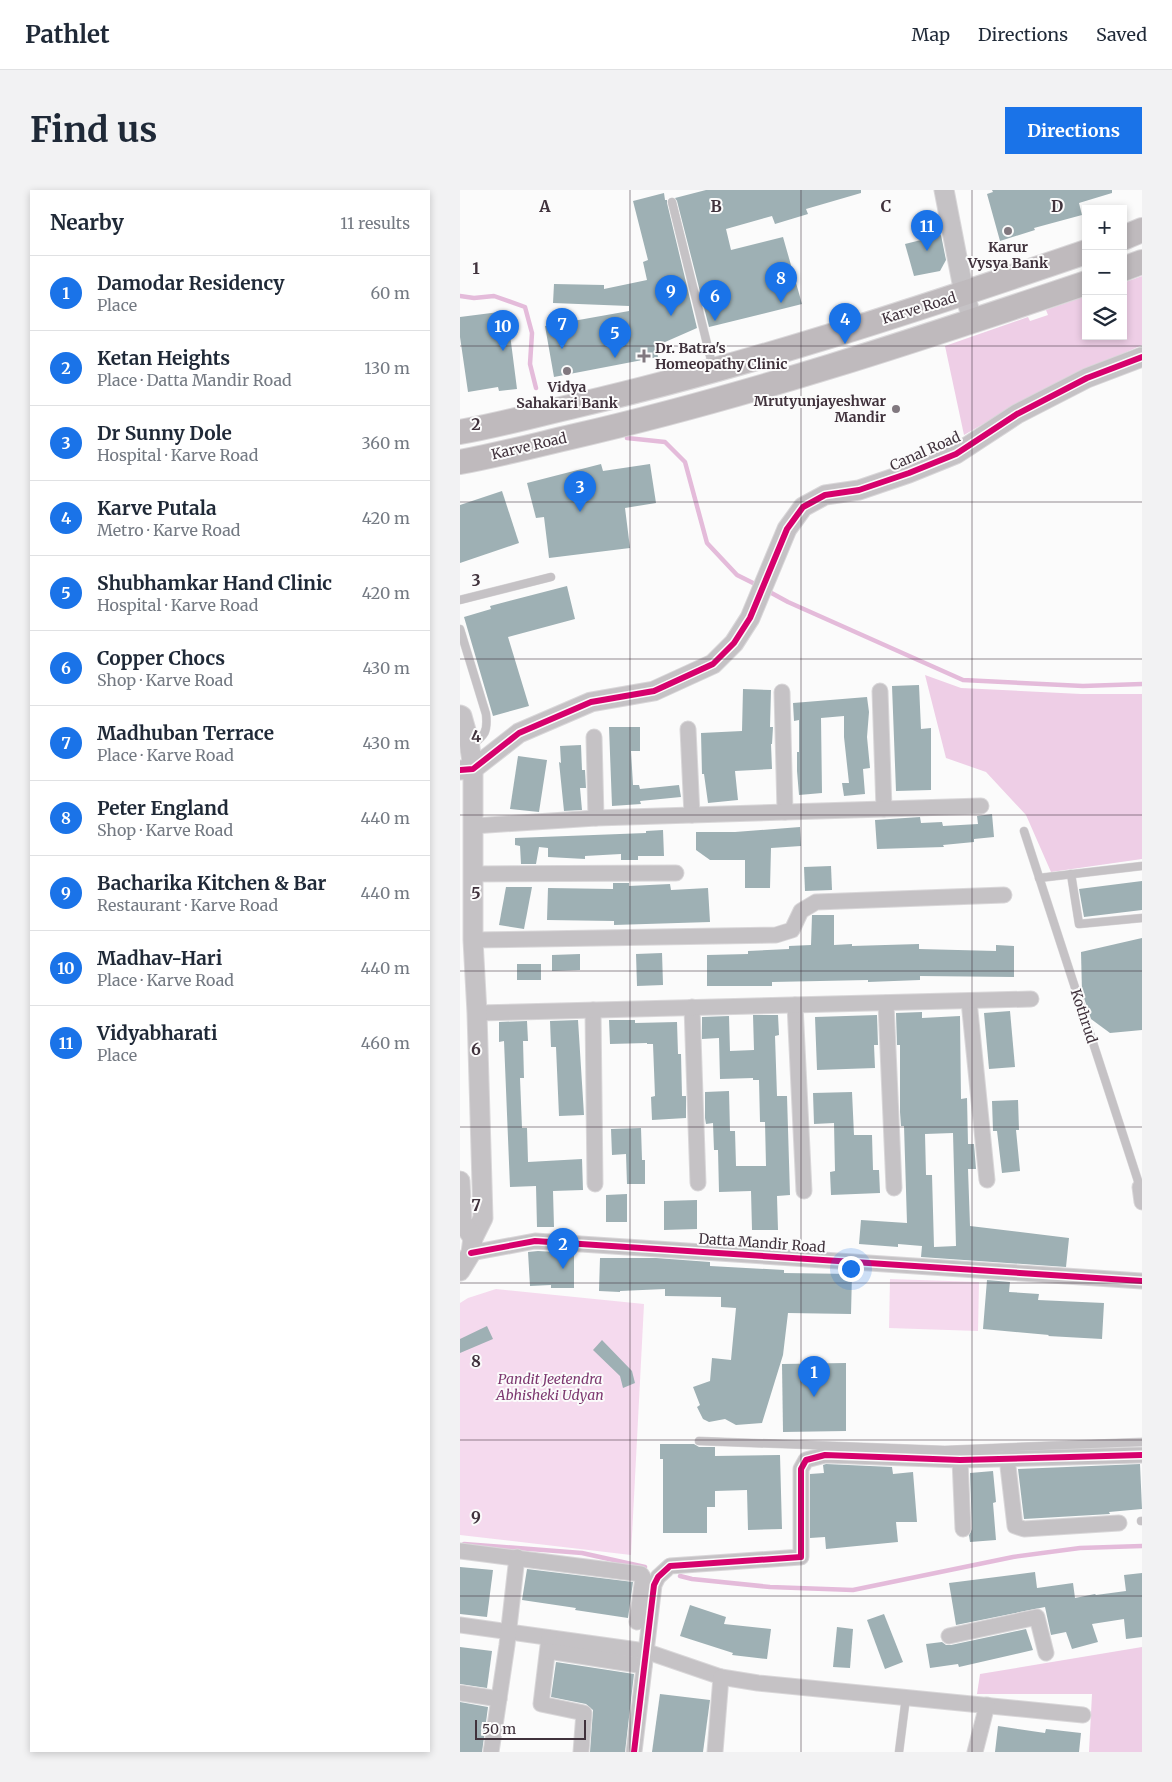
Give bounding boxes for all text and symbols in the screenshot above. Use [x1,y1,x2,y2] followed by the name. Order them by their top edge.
[25,19,110,50] text: Pathlet
[912,23,950,46] text: Map
[978,23,1068,46] text: Directions
[1096,23,1147,46] text: Saved
[1005,107,1142,154] button: Directions
[30,108,157,152] text: Find us
[538,196,551,216] text: A
[710,196,722,216] text: B
[881,196,891,216] text: C
[1051,196,1063,216] text: D
[1082,205,1127,340] map controls
[1082,205,1127,250] button: +
[50,209,124,236] text: Nearby
[911,210,943,251] pin: 11
[340,213,410,233] text: 11 results
[1002,225,1014,237] marker: Karur Vysya Bank
[967,238,1049,272] place label: Karur Vysya Bank
[1082,250,1127,295] button: −
[472,258,480,278] text: 1
[765,262,797,303] pin: 8
[97,271,285,295] text: Damodar Residency
[655,275,687,316] pin: 9
[699,280,731,321] pin: 6
[62,283,70,303] text: 1
[370,283,410,303] text: 60 m
[880,288,959,328] street label: Karve Road
[97,295,137,315] text: Place
[1082,295,1127,340] button: layers
[829,303,861,344] pin: 4
[546,308,578,349] pin: 7
[487,310,519,351] pin: 10
[599,317,631,358] pin: 5
[655,339,787,373] place label: Dr. Batra's Homeopathy Clinic
[97,346,230,370] text: Ketan Heights
[637,349,651,363] marker: Dr. Batra's Homeopathy Clinic
[61,358,71,378] text: 2
[364,358,410,378] text: 130 m
[561,365,573,377] marker: Vidya Sahakari Bank
[97,370,292,390] text: Place · Datta Mandir Road
[516,378,619,412] place label: Vidya Sahakari Bank
[754,392,886,426] place label: Mrutyunjayeshwar Mandir
[890,403,902,415] marker: Mrutyunjayeshwar Mandir
[471,414,481,434] text: 2
[97,421,232,445] text: Dr Sunny Dole
[887,427,964,475] street label: Canal Road
[490,428,569,463] street label: Karve Road
[61,433,71,453] text: 3
[361,433,410,453] text: 360 m
[97,445,258,465] text: Hospital · Karve Road
[564,471,596,512] pin: 3
[97,496,217,520] text: Karve Putala
[61,508,71,528] text: 4
[362,508,410,528] text: 420 m
[97,520,240,540] text: Metro · Karve Road
[471,570,481,590] text: 3
[97,571,332,595] text: Shubhamkar Hand Clinic
[61,583,71,603] text: 5
[362,583,410,603] text: 420 m
[97,595,258,615] text: Hospital · Karve Road
[97,646,225,670] text: Copper Chocs
[61,658,71,678] text: 6
[363,658,410,678] text: 430 m
[97,670,233,690] text: Shop · Karve Road
[97,721,274,745] text: Madhuban Terrace
[471,726,481,746] text: 4
[61,733,71,753] text: 7
[363,733,410,753] text: 430 m
[97,745,234,765] text: Place · Karve Road
[97,796,229,820] text: Peter England
[61,808,71,828] text: 8
[360,808,410,828] text: 440 m
[97,820,233,840] text: Shop · Karve Road
[97,871,326,895] text: Bacharika Kitchen & Bar
[61,883,71,903] text: 9
[360,883,410,903] text: 440 m
[471,883,481,903] text: 5
[97,895,278,915] text: Restaurant · Karve Road
[97,946,222,970] text: Madhav-Hari
[57,958,75,978] text: 10
[360,958,410,978] text: 440 m
[97,970,234,990] text: Place · Karve Road
[1067,987,1101,1046] street label: Kothrud
[97,1021,217,1045] text: Vidyabharati
[59,1033,73,1053] text: 11
[361,1033,410,1053] text: 460 m
[471,1039,481,1059] text: 6
[97,1045,137,1065] text: Place
[471,1195,481,1215] text: 7
[547,1228,579,1269] pin: 2
[698,1230,827,1256] street label: Datta Mandir Road
[838,1256,864,1282] your location
[471,1351,481,1371] text: 8
[798,1356,830,1397] pin: 1
[495,1370,604,1404] park label: Pandit Jeetendra Abhisheki Udyan
[471,1507,481,1527] text: 9
[475,1717,586,1740] scale bar
[482,1720,516,1738] text: 50 m

